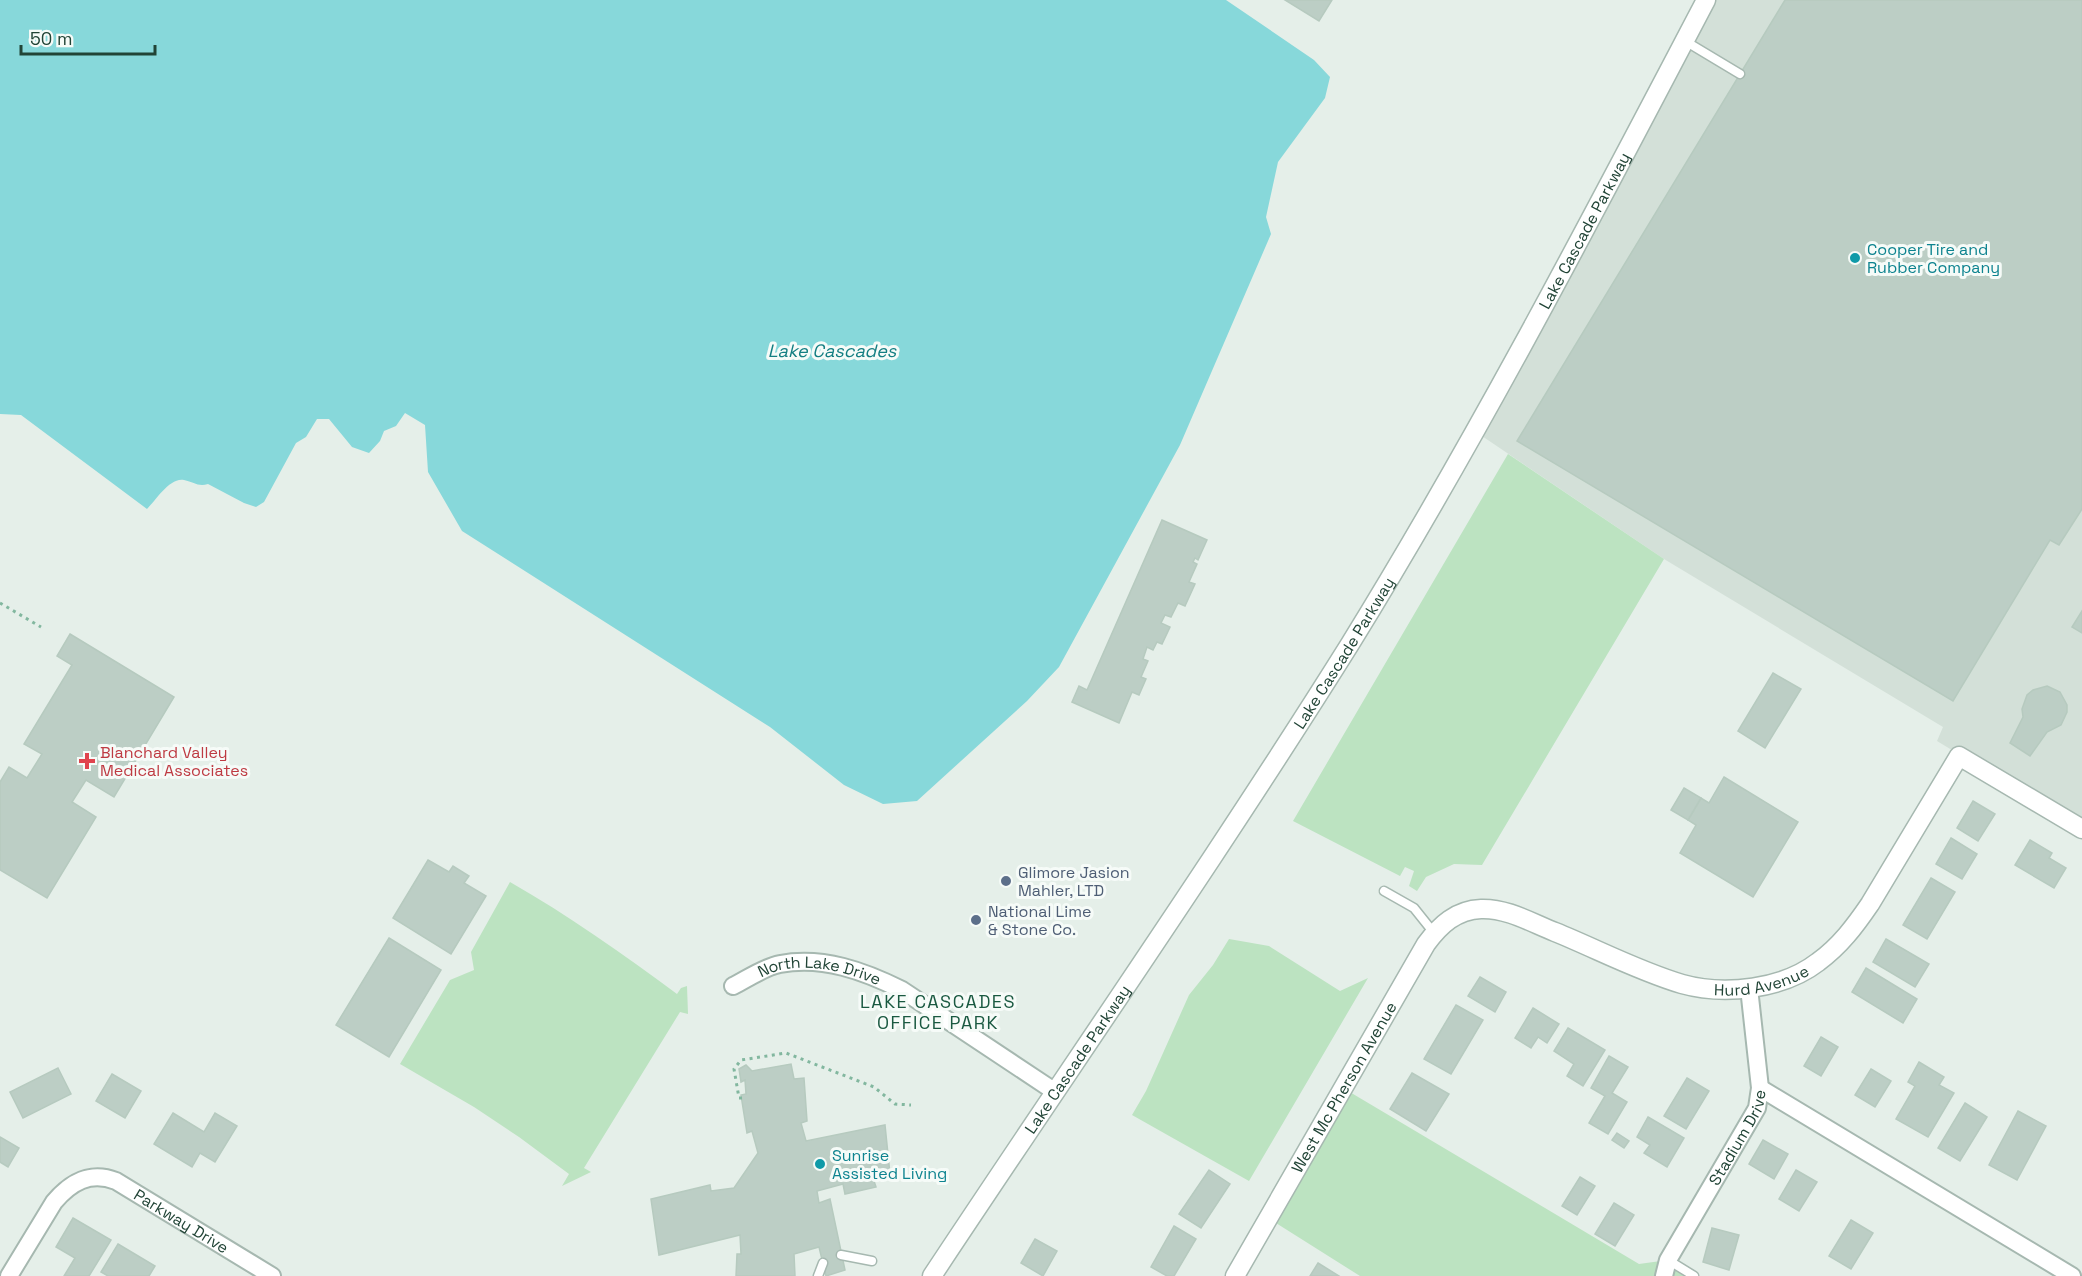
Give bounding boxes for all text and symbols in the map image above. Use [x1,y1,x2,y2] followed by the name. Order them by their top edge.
[21,18,154,56] scale bar
[30,27,72,50] text: 50 m
[1534,149,1635,313] street label: Lake Cascade Parkway
[1867,239,2000,278] place label: Cooper Tire and Rubber Company
[1848,251,1862,265] marker: Cooper Tire and Rubber Company
[768,339,897,362] water label: Lake Cascades
[1289,573,1399,733] street label: Lake Cascade Parkway
[100,742,248,781] place label: Blanchard Valley Medical Associates
[78,752,96,770] marker: Blanchard Valley Medical Associates
[1018,862,1130,901] place label: Glimore Jasion Mahler, LTD
[999,874,1013,888] marker: Glimore Jasion Mahler, LTD
[988,901,1091,940] place label: National Lime & Stone Co.
[969,913,983,927] marker: National Lime & Stone Co.
[754,952,884,990] street label: North Lake Drive
[1714,960,1813,1001] street label: Hurd Avenue
[1020,981,1135,1138] street label: Lake Cascade Parkway
[860,990,1016,1034] district label: LAKE CASCADES OFFICE PARK
[1287,998,1402,1177] street label: West Mc Pherson Avenue
[1704,1088,1771,1189] street label: Stadium Drive
[832,1145,947,1184] place label: Sunrise Assisted Living
[813,1157,827,1171] marker: Sunrise Assisted Living
[130,1184,233,1258] street label: Parkway Drive

